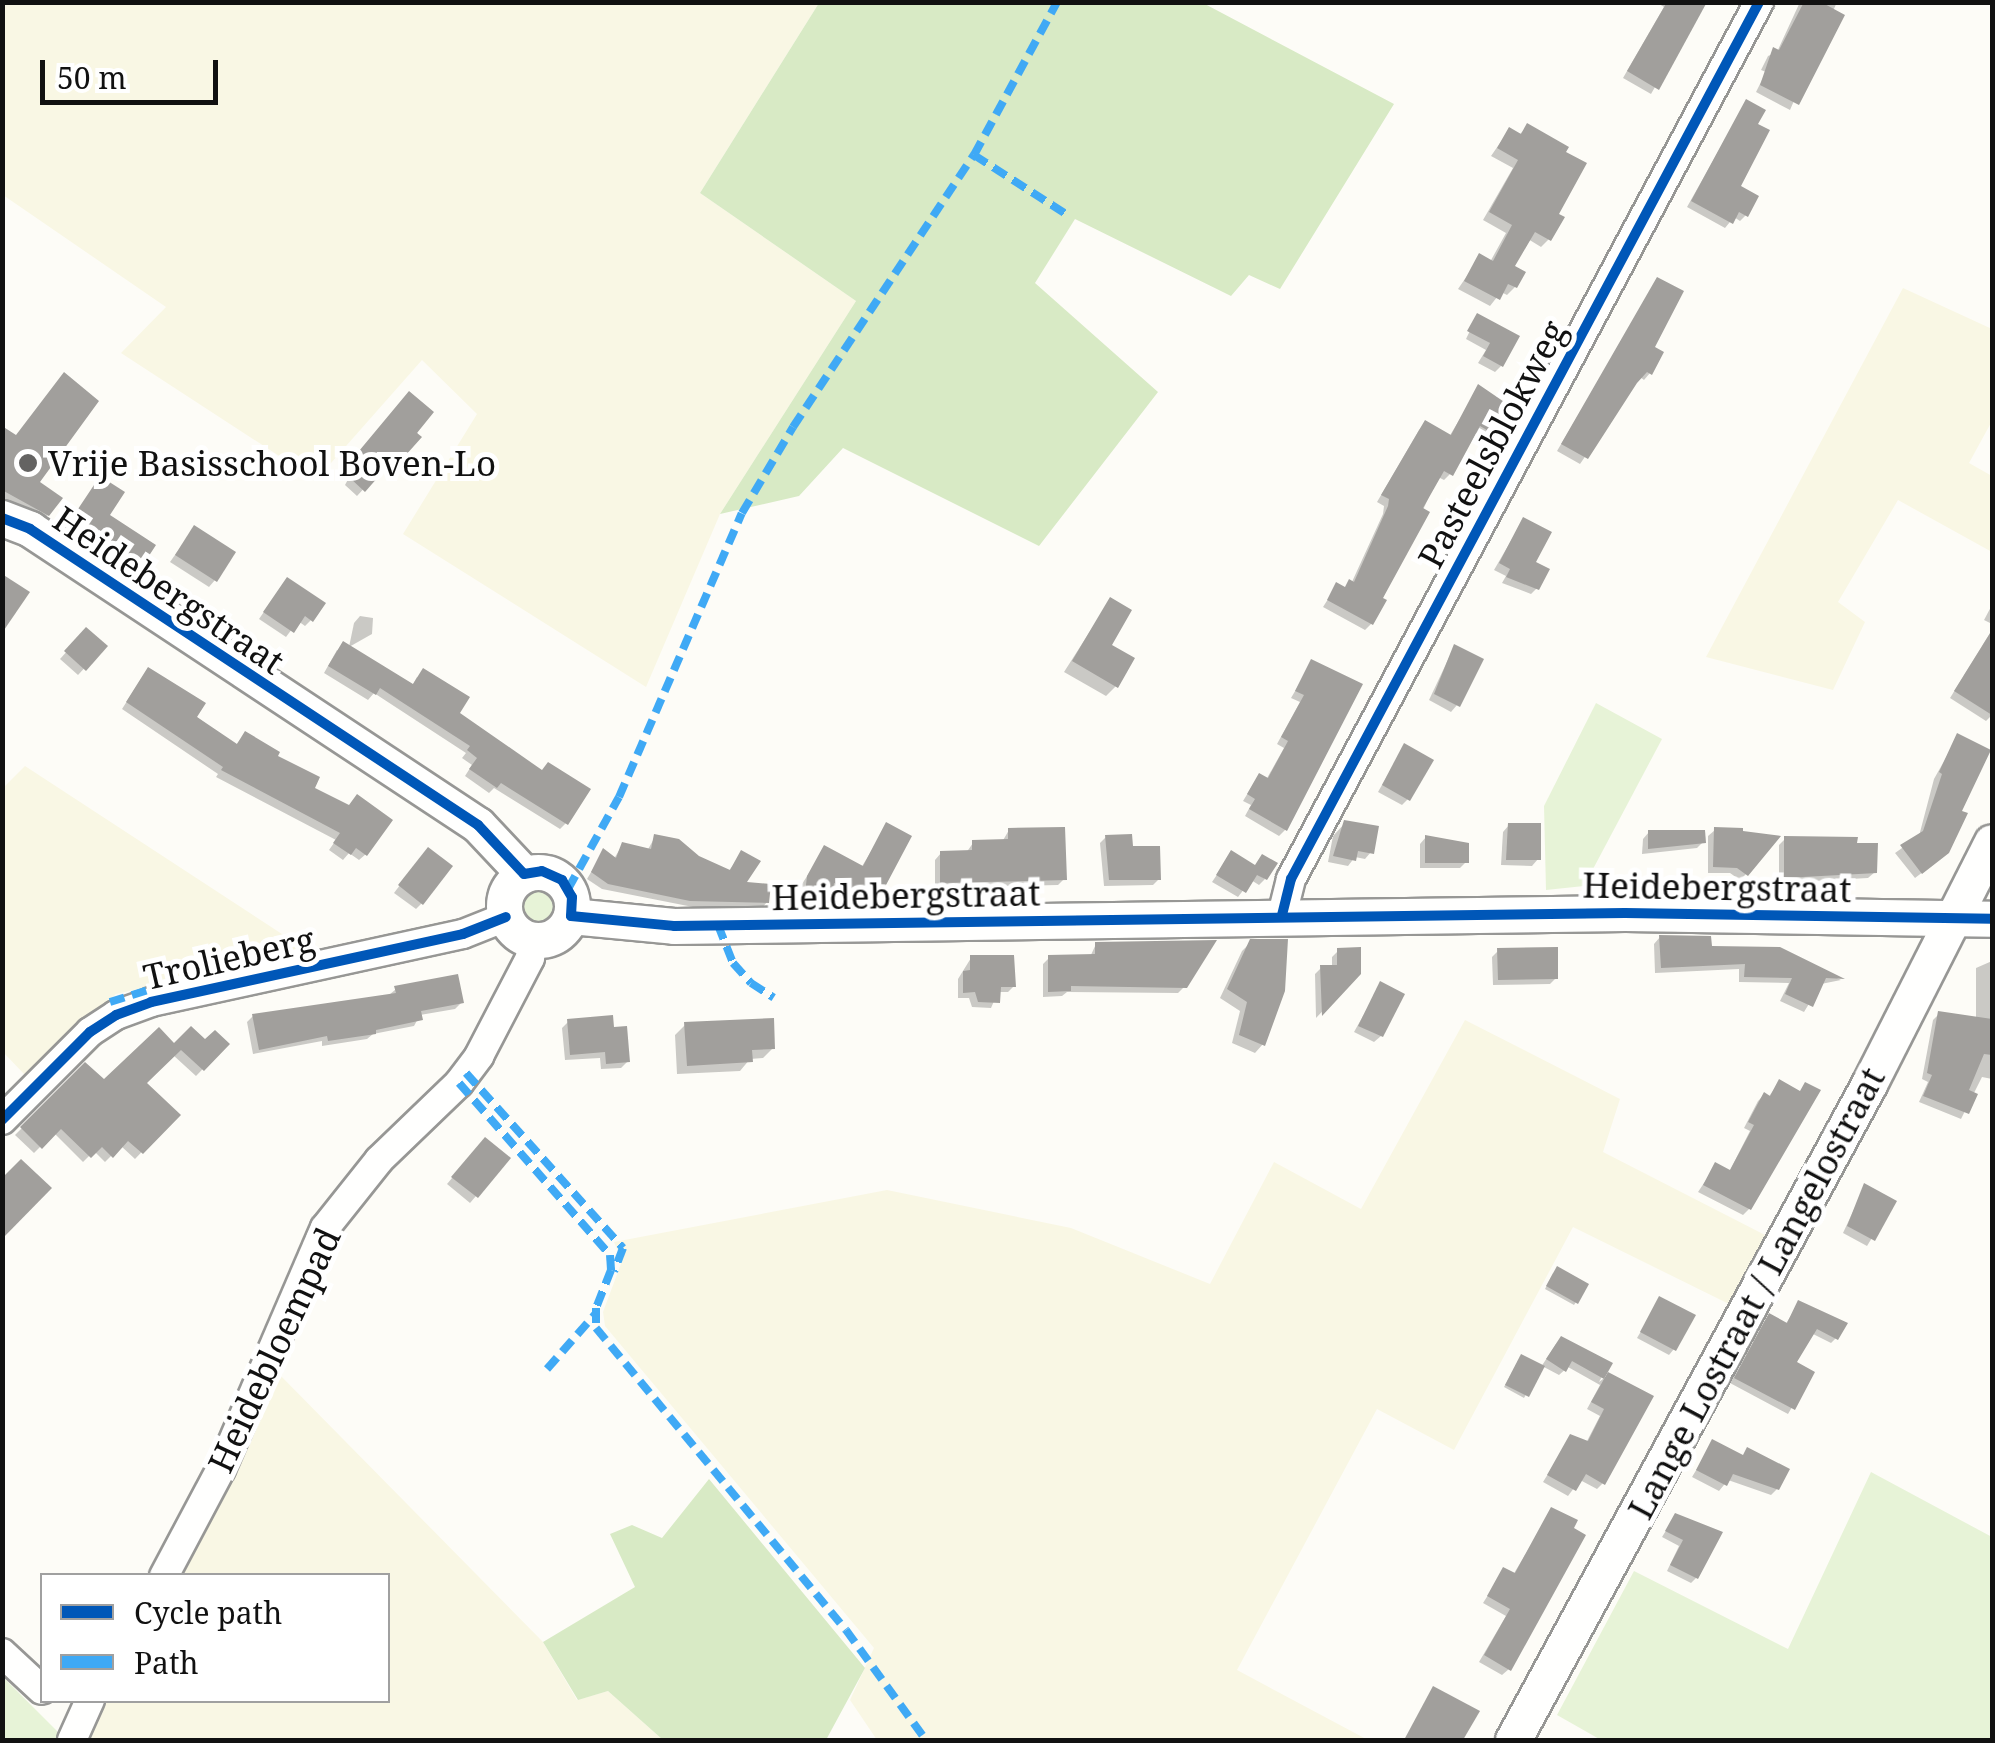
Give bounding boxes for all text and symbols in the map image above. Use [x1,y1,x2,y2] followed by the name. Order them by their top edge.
[45,40,222,102] scale bar
[57,57,127,98] text: 50 m
[1409,313,1575,575] street label: Pasteelsblokweg
[48,442,496,484] place label: Vrije Basisschool Boven-Lo
[17,452,39,474] marker: Vrije Basisschool Boven-Lo
[46,497,292,683] street label: Heidebergstraat
[1582,864,1852,910] street label: Heidebergstraat
[771,872,1041,918] street label: Heidebergstraat
[139,918,319,998] street label: Trolieberg
[1619,1060,1893,1526] street label: Lange Lostraat / Langelostraat
[199,1221,349,1479] street label: Heidebloempad
[40,1573,390,1703] legend
[134,1592,282,1633] text: Cycle path
[134,1642,199,1683] text: Path

